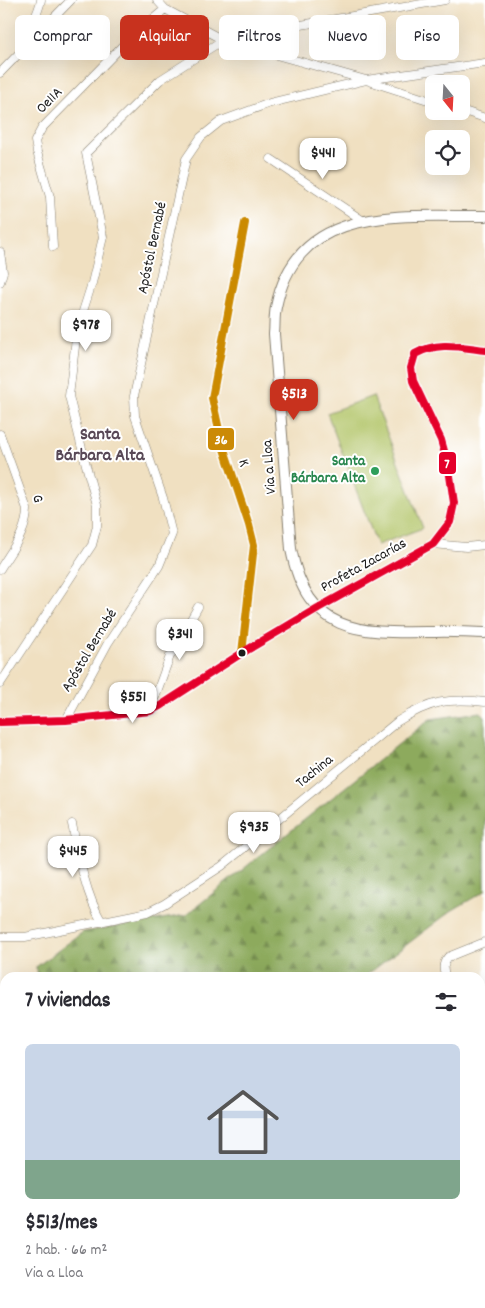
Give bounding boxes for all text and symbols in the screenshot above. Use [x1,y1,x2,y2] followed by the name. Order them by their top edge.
[15,15,110,60] chip: Comprar
[120,15,209,60] chip: Alquilar
[219,15,299,60] chip: Filtros
[309,15,386,60] chip: Nuevo
[396,15,459,60] chip: Piso
[425,75,470,120] north arrow
[425,75,470,175] map controls
[32,83,68,119] street label: Oe11A
[425,130,470,175] button: locate
[293,138,353,180] pin: $441
[311,142,335,165] text: $441
[133,200,173,296] street label: Apóstol Bernabé
[56,310,116,352] pin: $978
[72,314,100,337] text: $978
[264,378,324,421] pin: $513
[281,383,307,406] text: $513
[56,423,145,469] district label: Santa Bárbara Alta
[207,427,235,451] line badge: 36
[214,431,228,451] text: 36
[257,438,283,495] street label: Via a Lloa
[291,451,366,490] place label: Santa Bárbara Alta
[438,451,457,475] line badge: 7
[444,455,450,475] text: 7
[231,456,255,470] street label: K
[369,465,381,477] marker: Santa Bárbara Alta
[25,492,49,506] street label: G
[317,533,411,599] street label: Profeta Zacarías
[56,605,124,697] street label: Apóstol Bernabé
[150,618,210,661] pin: $341
[167,623,193,646] text: $341
[237,648,247,658] unlabelled marker
[103,682,163,724] pin: $551
[120,686,146,709] text: $551
[292,749,339,794] street label: Tachina
[224,812,284,854] pin: $935
[239,816,269,839] text: $935
[43,836,103,878] pin: $445
[59,840,87,863] text: $445
[25,987,111,1017] text: 7 viviendas
[432,988,460,1016] icon: filters
[198,1077,288,1167] icon: home
[25,1209,98,1239] text: $513/mes
[25,1239,107,1262] text: 2 hab. · 66 m²
[25,1262,83,1285] text: Via a Lloa

